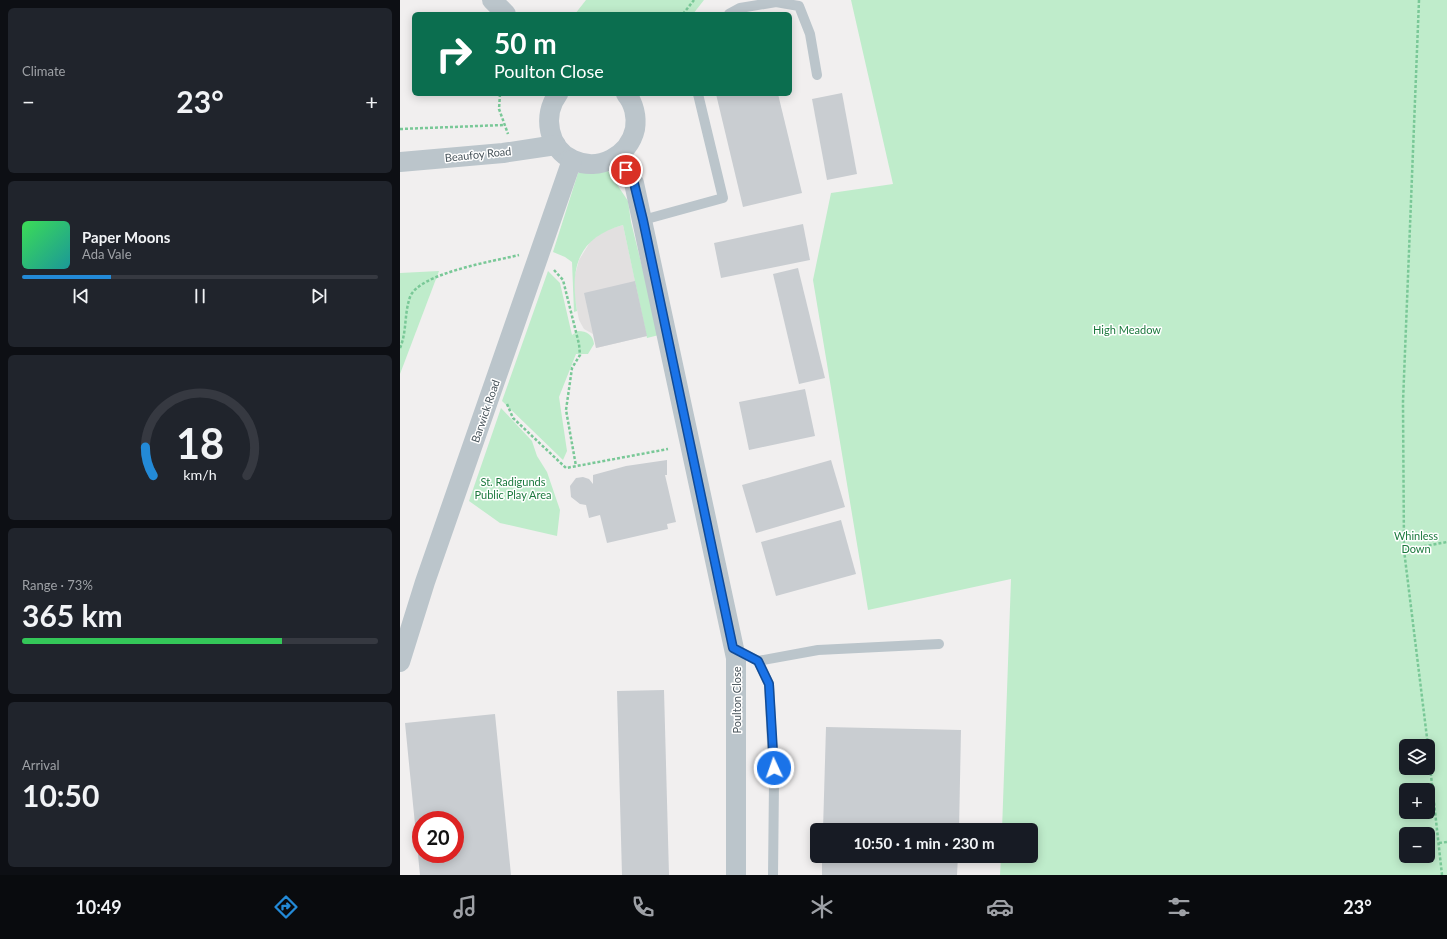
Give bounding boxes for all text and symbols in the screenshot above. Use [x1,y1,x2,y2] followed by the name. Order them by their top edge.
[494,26,557,60] text: 50 m
[428,28,480,80] icon: right
[494,60,604,82] text: Poulton Close
[22,63,65,79] text: Climate
[176,83,224,119] text: 23°
[22,88,35,115] text: −
[365,88,378,115] text: +
[444,144,512,164] street label: Beaufoy Road
[609,153,643,187] pin
[615,159,637,181] icon: arrive
[82,228,170,246] text: Paper Moons
[82,246,132,262] text: Ada Vale
[70,285,92,307] icon: previous
[189,285,211,307] icon: pause
[308,285,330,307] icon: next
[1093,323,1161,336] park label: High Meadow
[468,378,502,444] street label: Barwick Road
[176,417,224,467] text: 18
[183,465,217,482] text: km/h
[475,475,552,501] park label: St. Radigunds Public Play Area
[1394,529,1438,555] park label: Whinless Down
[22,577,93,593] text: Range · 73%
[22,597,123,633] text: 365 km
[730,666,743,734] street label: Poulton Close
[1399,739,1435,863] map controls
[1399,739,1435,775] button: layers
[753,747,795,789] position arrow
[22,757,59,773] text: Arrival
[22,777,99,813] text: 10:50
[1399,783,1435,819] button: +
[412,811,464,863] speed limit sign: 20
[1399,827,1435,863] button: −
[854,834,994,852] text: 10:50 · 1 min · 230 m
[272,893,300,921] icon: directions
[451,893,479,921] icon: music
[629,893,657,921] icon: phone
[808,893,836,921] icon: climate
[986,893,1014,921] icon: car
[1165,893,1193,921] icon: filters
[75,896,122,918] text: 10:49
[1343,896,1372,918] text: 23°

